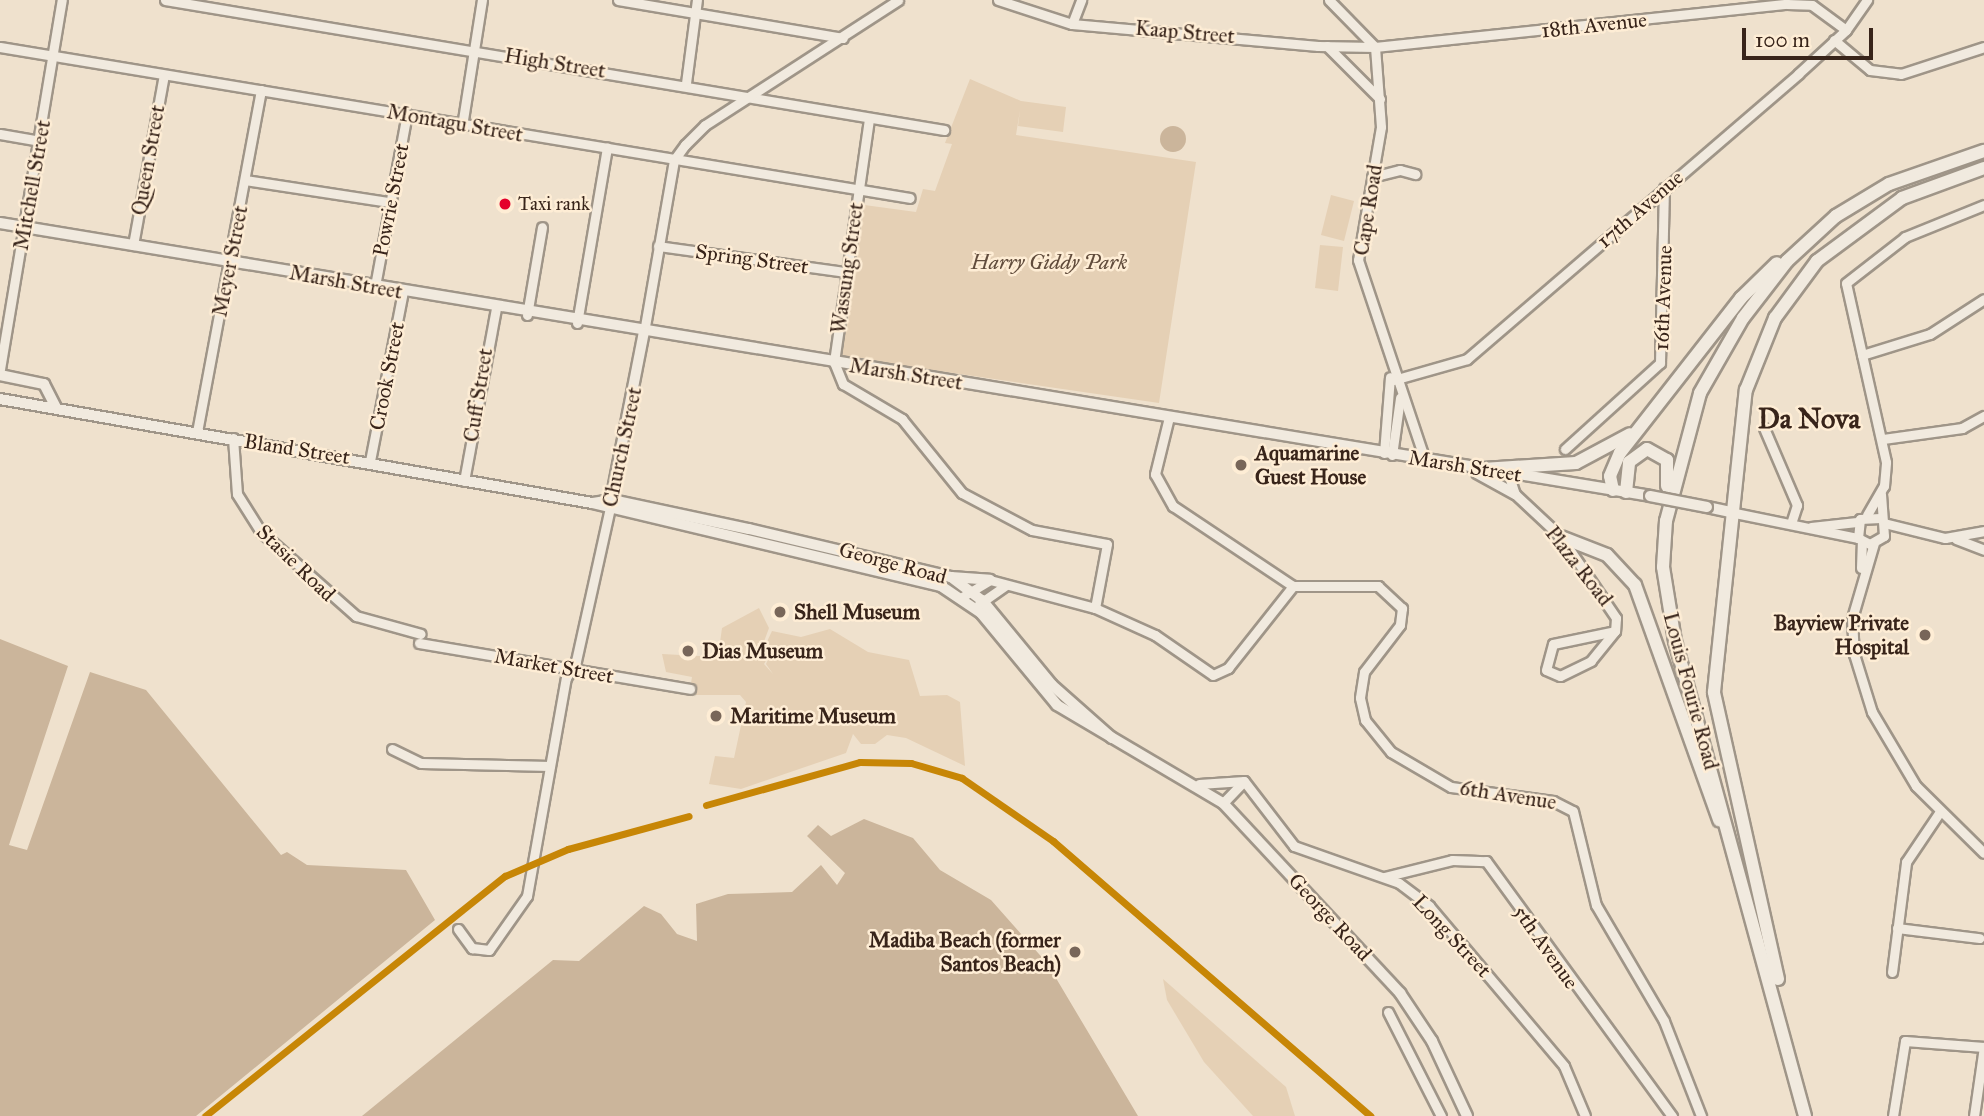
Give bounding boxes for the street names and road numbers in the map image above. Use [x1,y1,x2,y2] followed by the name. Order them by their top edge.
[1540,7,1648,43] street label: 18th Avenue
[1134,15,1236,49] street label: Kaap Street
[503,43,607,83] street label: High Street
[385,99,525,147] street label: Montagu Street
[126,103,170,217] street label: Queen Street
[8,118,56,252] street label: Mitchell Street
[368,141,414,259] street label: Powrie Street
[1348,163,1388,257] street label: Cape Road
[1592,165,1688,253] street label: 17th Avenue
[825,201,869,335] street label: Wassung Street
[207,203,253,319] street label: Meyer Street
[694,239,810,279] street label: Spring Street
[1649,245,1677,351] street label: 16th Avenue
[287,260,405,304] street label: Marsh Street
[364,320,410,432] street label: Crook Street
[458,346,498,444] street label: Cuff Street
[848,353,964,395] street label: Marsh Street
[597,385,647,509] street label: Church Street
[242,428,352,470] street label: Bland Street
[1407,445,1523,487] street label: Marsh Street
[251,519,341,607] street label: Stasie Road
[1540,521,1618,611] street label: Plaza Road
[836,537,950,589] street label: George Road
[1658,609,1724,773] street label: Louis Fourie Road
[492,643,616,689] street label: Market Street
[1458,775,1558,815] street label: 6th Avenue
[1283,868,1377,966] street label: George Road
[1407,889,1497,983] street label: Long Street
[1508,900,1584,994] street label: 5th Avenue

